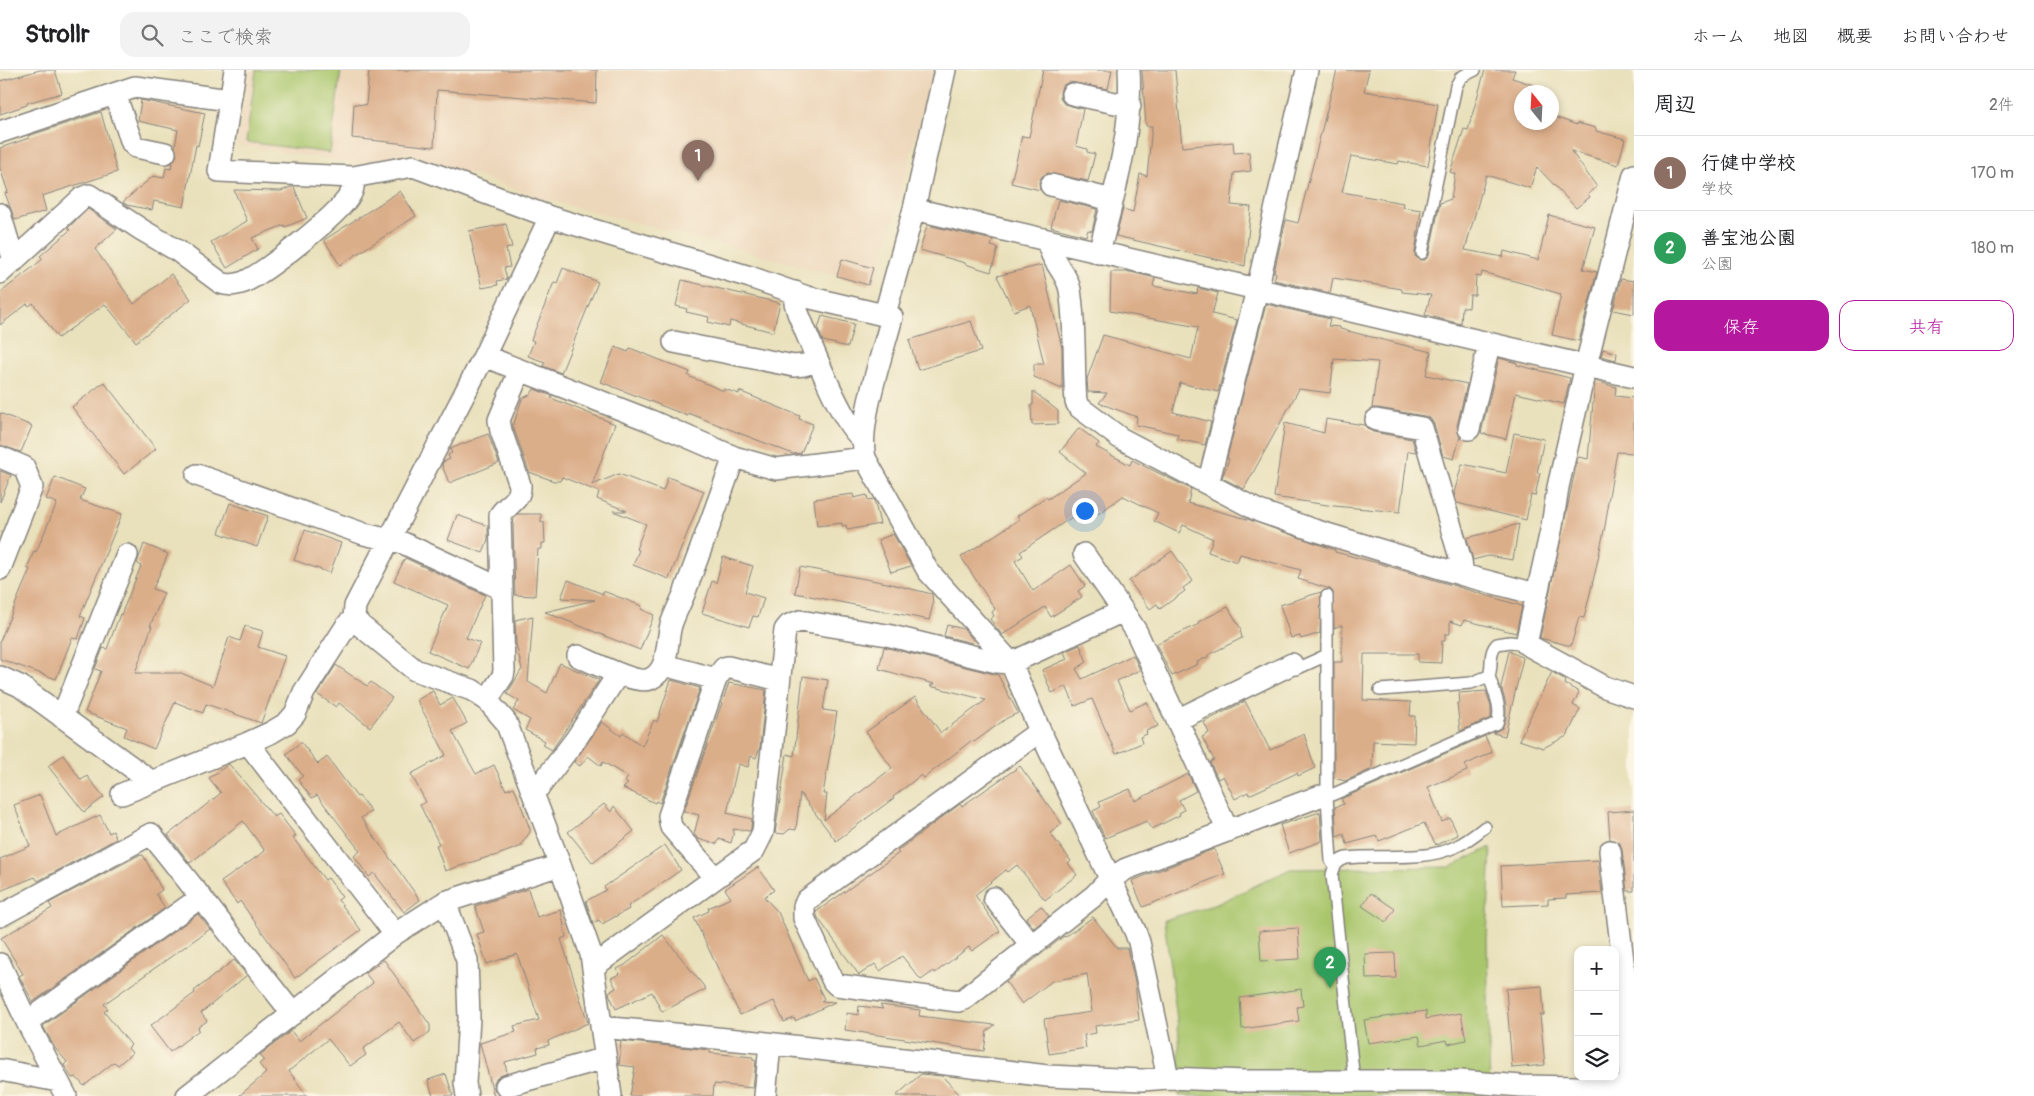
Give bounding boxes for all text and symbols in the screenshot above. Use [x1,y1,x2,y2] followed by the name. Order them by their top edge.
[120,12,470,57] search box
[25,20,90,49] text: Strollr
[138,21,166,49] icon: search
[178,25,273,49] text: ここで検索
[1692,25,1745,48] text: ホーム
[1773,25,1809,48] text: 地図
[1837,25,1873,48] text: 概要
[1901,25,2009,48] text: お問い合わせ
[1514,85,1559,130] north arrow
[1654,91,1696,118] text: 周辺
[1989,95,2014,115] text: 2件
[682,140,714,181] pin: 1
[1701,151,1796,175] text: 行健中学校
[1667,163,1673,183] text: 1
[1971,163,2014,183] text: 170 m
[1701,179,1733,199] text: 学校
[1701,226,1796,250] text: 善宝池公園
[1666,238,1674,258] text: 2
[1971,238,2014,258] text: 180 m
[1701,254,1733,274] text: 公園
[1654,300,1829,351] button: 保存
[1839,300,2014,351] button: 共有
[1072,498,1098,524] your location
[1574,946,1619,1081] map controls
[1574,946,1619,991] button: +
[1314,947,1346,988] pin: 2
[1574,991,1619,1036] button: −
[1574,1036,1619,1081] button: layers

